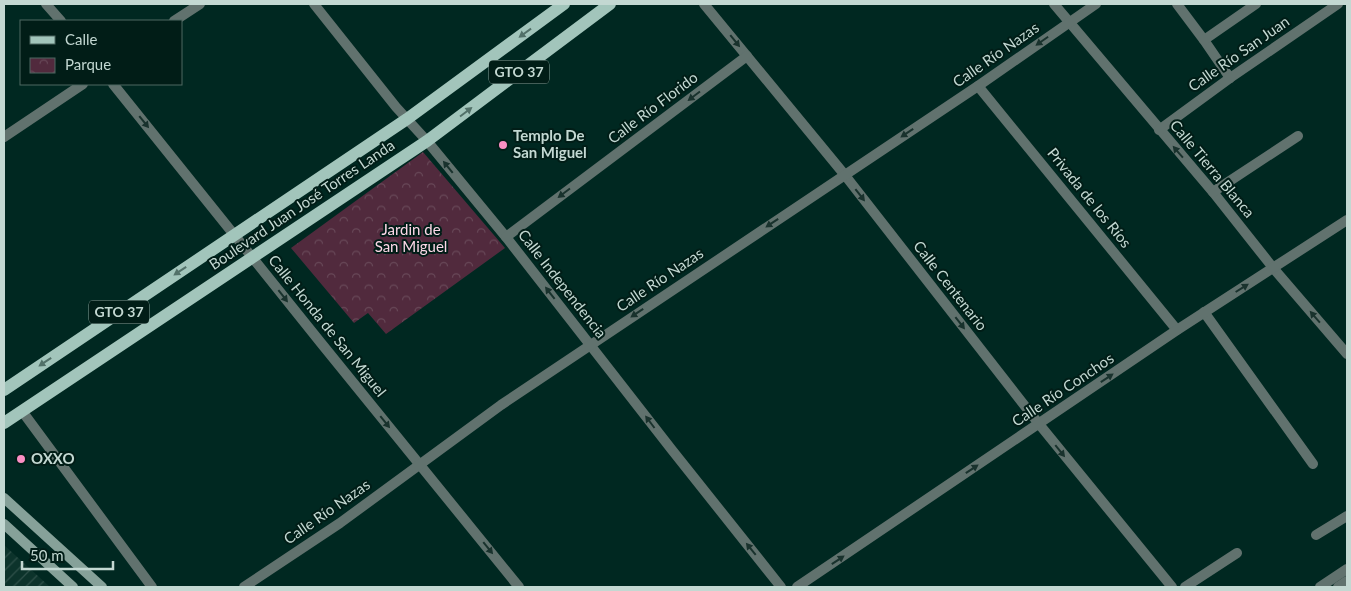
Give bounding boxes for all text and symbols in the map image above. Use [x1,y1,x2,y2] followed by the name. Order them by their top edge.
[1184,12,1292,95] street label: Calle Río San Juan
[949,18,1042,91] street label: Calle Río Nazas
[20,20,182,85] legend
[519,27,532,38] one-way arrow
[65,30,98,48] text: Calle
[730,35,741,48] one-way arrow
[1035,36,1049,46] one-way arrow
[65,55,111,73] text: Parque
[489,61,549,84] road number: GTO 37
[604,68,701,147] street label: Calle Río Florido
[687,91,701,101] one-way arrow
[459,106,472,117] one-way arrow
[138,115,149,128] one-way arrow
[1167,116,1259,221] street label: Calle Tierra Blanca
[513,126,587,161] place label: Templo De San Miguel
[901,128,914,138] one-way arrow
[205,135,398,273] street label: Boulevard Juan José Torres Landa
[497,139,509,151] marker: Templo De San Miguel
[1044,144,1136,251] street label: Privada de los Ríos
[1172,146,1184,158] one-way arrow
[443,161,454,174] one-way arrow
[558,188,571,199] one-way arrow
[855,188,865,201] one-way arrow
[765,218,779,228] one-way arrow
[375,220,447,255] park label: Jardin de San Miguel
[515,226,611,341] street label: Calle Independencia
[910,237,991,334] street label: Calle Centenario
[613,243,706,315] street label: Calle Río Nazas
[265,251,390,400] street label: Calle Honda de San Miguel
[173,267,186,276] one-way arrow
[1236,284,1249,293] one-way arrow
[545,287,556,300] one-way arrow
[278,289,288,303] one-way arrow
[89,300,149,324] road number: GTO 37
[630,309,644,318] one-way arrow
[1310,311,1321,324] one-way arrow
[954,316,965,329] one-way arrow
[1008,348,1117,430] street label: Calle Río Conchos
[38,357,51,367] one-way arrow
[1100,373,1114,383] one-way arrow
[380,416,391,429] one-way arrow
[644,416,655,429] one-way arrow
[1055,444,1066,457] one-way arrow
[31,449,75,467] place label: OXXO
[15,453,27,465] marker: OXXO
[966,464,979,474] one-way arrow
[280,475,373,548] street label: Calle Río Nazas
[22,538,114,570] scale bar
[482,542,493,555] one-way arrow
[745,543,756,556] one-way arrow
[30,546,64,564] text: 50 m
[831,555,845,565] one-way arrow

